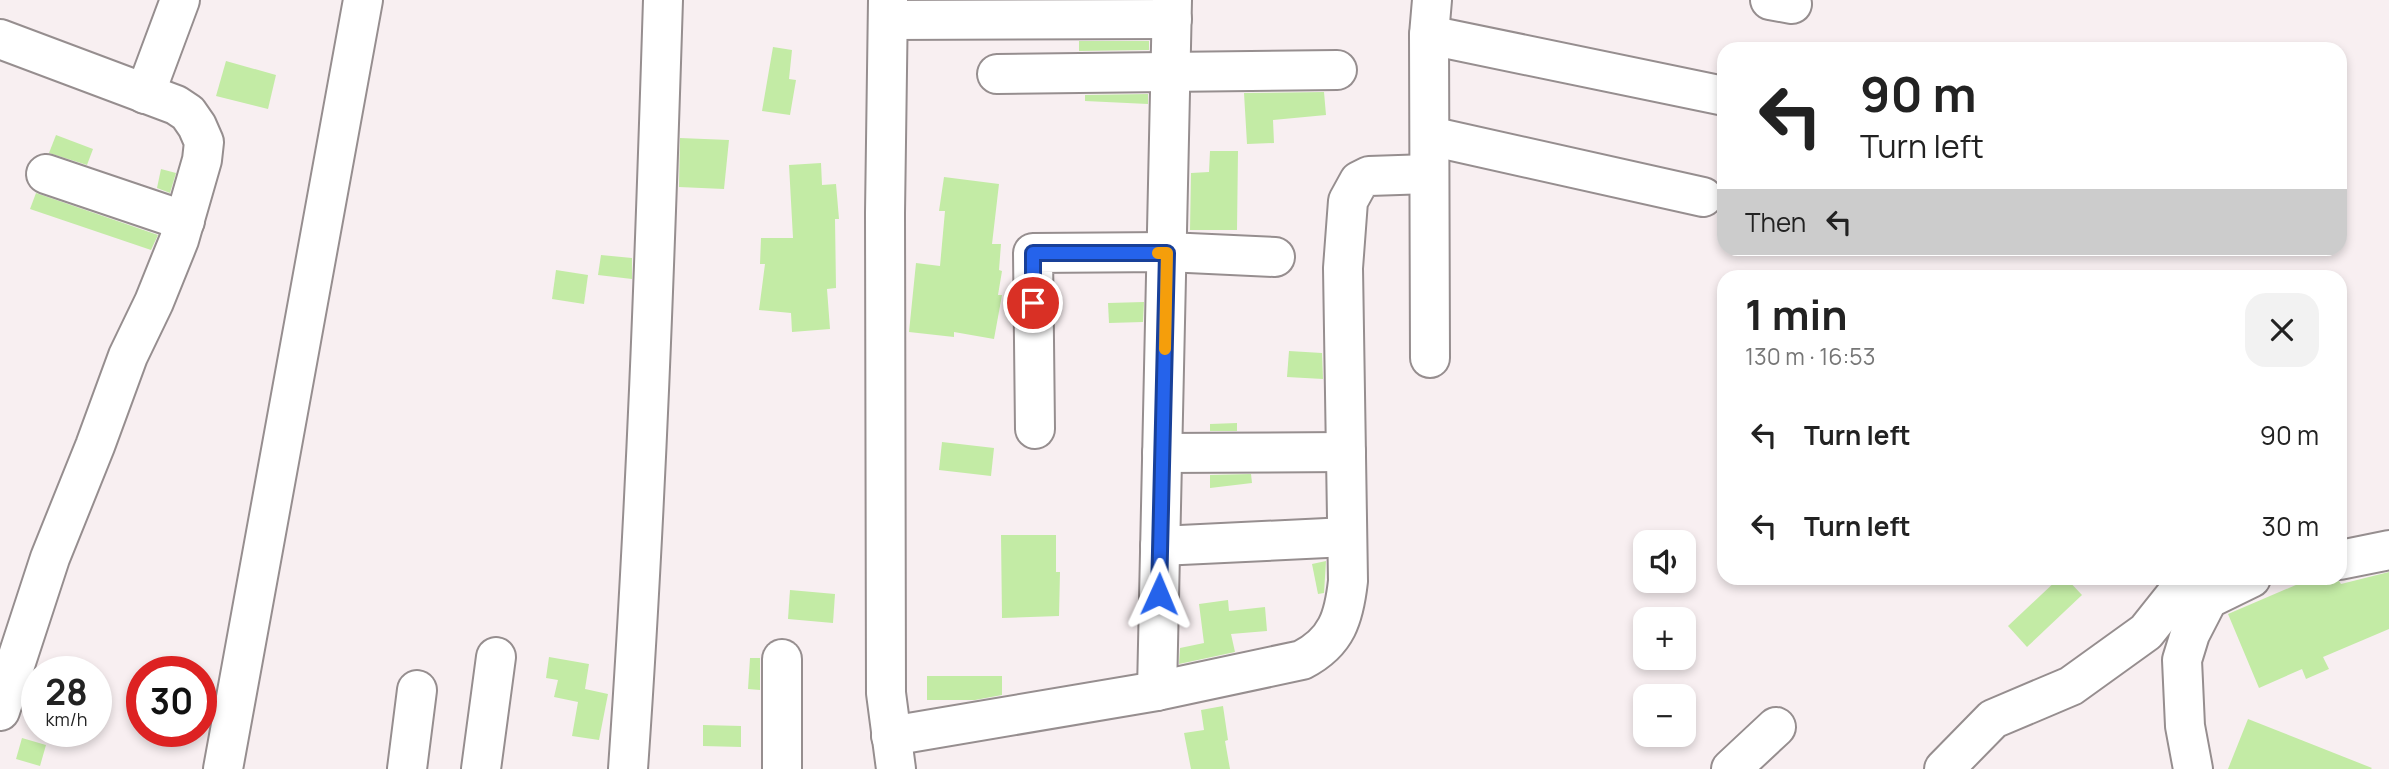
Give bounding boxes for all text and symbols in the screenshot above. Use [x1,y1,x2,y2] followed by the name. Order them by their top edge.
[1860,60,1977,127] text: 90 m
[1745,70,1836,161] icon: left
[1860,124,1984,168] text: Turn left
[1820,203,1858,241] icon: left
[1745,204,1806,240] text: Then
[1003,273,1063,333] pin
[1014,284,1052,322] icon: arrive
[1745,285,1848,343] text: 1 min
[2245,293,2319,367] button: close
[1745,340,1875,372] text: 130 m · 16:53
[1745,416,1783,454] icon: left
[1804,417,1911,453] text: Turn left
[2260,417,2319,453] text: 90 m
[1745,507,1783,545] icon: left
[1804,508,1911,544] text: Turn left
[2262,508,2319,544] text: 30 m
[1633,530,1696,747] map controls
[1633,530,1696,593] button: sound
[1122,557,1196,631] position arrow
[1633,607,1696,670] button: +
[126,656,217,747] speed limit sign: 30
[45,668,88,716] text: 28
[1633,684,1696,747] button: −
[46,707,87,731] text: km/h

